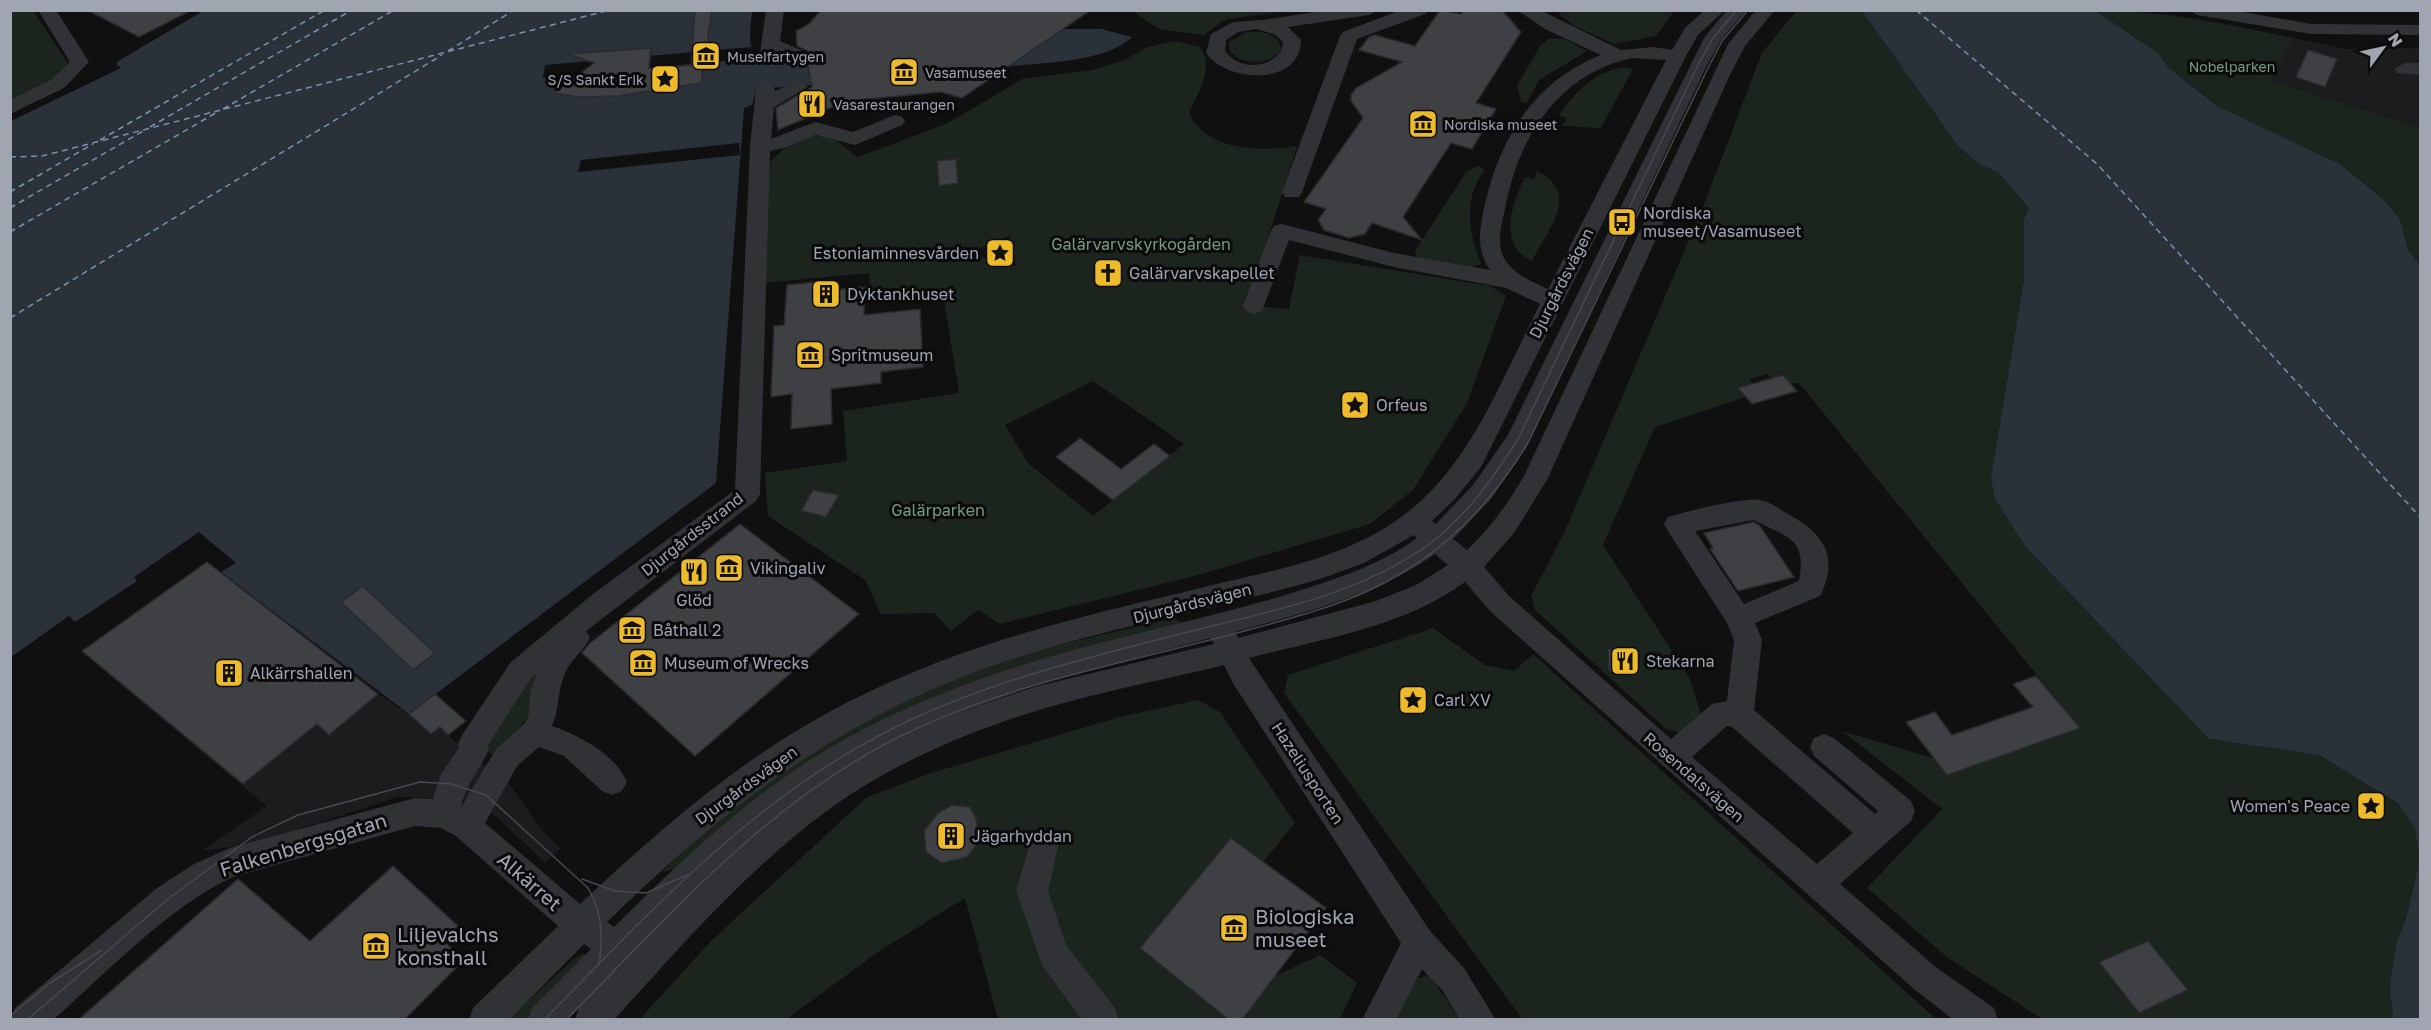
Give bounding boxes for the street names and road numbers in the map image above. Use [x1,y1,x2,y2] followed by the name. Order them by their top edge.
[1525,224,1597,342] street label: Djurgårdsvägen
[637,488,747,580] street label: Djurgårdsstrand
[1131,579,1253,627] street label: Djurgårdsvägen
[1268,718,1348,828] street label: Hazeliusporten
[1639,728,1749,826] street label: Rosendalsvägen
[691,741,801,829] street label: Djurgårdsvägen
[217,807,389,881] street label: Falkenbergsgatan
[493,847,567,915] street label: Alkärret

